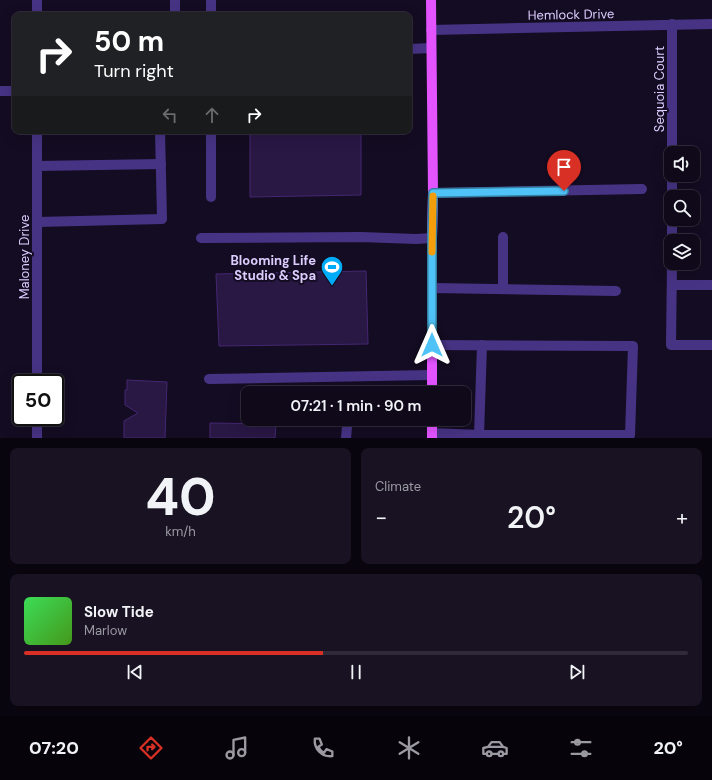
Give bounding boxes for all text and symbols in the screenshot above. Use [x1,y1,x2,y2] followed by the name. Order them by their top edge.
[528,5,614,24] street label: Hemlock Drive
[94,23,164,60] text: 50 m
[28,28,80,80] icon: right
[651,46,668,132] street label: Sequoia Court
[94,59,174,83] text: Turn right
[159,104,181,126] icon: left
[201,104,223,126] icon: ahead
[243,104,265,126] icon: right
[664,146,700,270] map controls
[664,146,700,182] button: sound
[547,150,581,191] pin
[553,156,575,178] icon: arrive
[664,190,700,226] button: search
[16,215,33,299] street label: Maloney Drive
[664,234,700,270] button: layers
[231,252,316,284] place label: Blooming Life Studio & Spa
[319,254,345,287] sports icon: Blooming Life Studio & Spa
[411,324,453,366] position arrow
[12,374,64,426] speed limit sign: 50
[291,396,421,416] text: 07:21 · 1 min · 90 m
[145,463,216,531] text: 40
[375,478,421,495] text: Climate
[507,498,556,537] text: 20°
[375,503,387,532] text: −
[676,503,688,532] text: +
[165,523,196,540] text: km/h
[84,602,154,622] text: Slow Tide
[84,622,127,639] text: Marlow
[124,661,146,683] icon: previous
[345,661,367,683] icon: pause
[566,661,588,683] icon: next
[137,734,165,762] icon: directions
[223,734,251,762] icon: music
[309,734,337,762] icon: phone
[395,734,423,762] icon: climate
[481,734,509,762] icon: car
[567,734,595,762] icon: filters
[29,736,79,760] text: 07:20
[653,736,683,760] text: 20°

